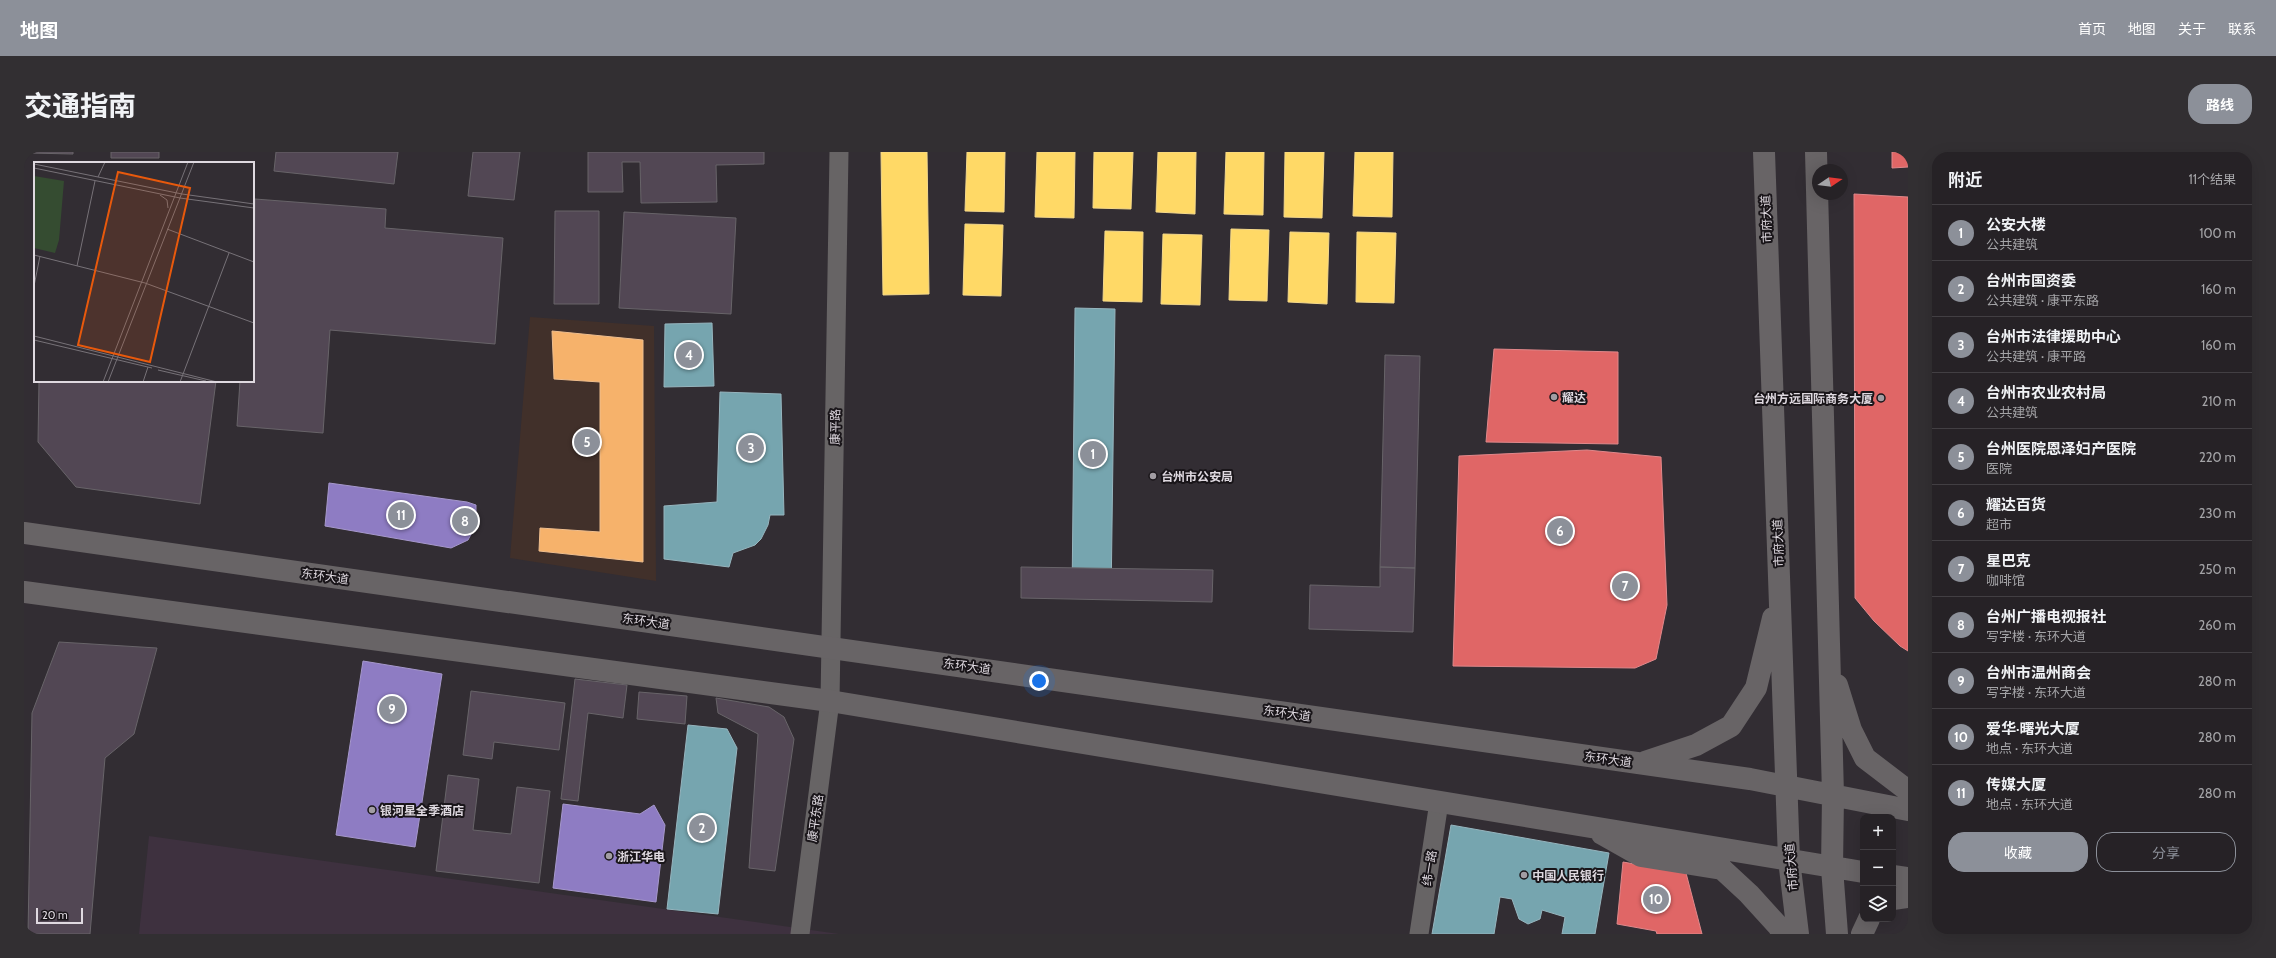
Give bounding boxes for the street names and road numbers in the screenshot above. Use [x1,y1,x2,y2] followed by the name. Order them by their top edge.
[1758,195,1774,243] street label: 市府大道
[827,409,843,445] street label: 康平路
[1770,519,1786,567] street label: 市府大道
[300,565,350,587] street label: 东环大道
[621,610,671,632] street label: 东环大道
[942,655,992,677] street label: 东环大道
[1262,702,1312,724] street label: 东环大道
[1583,748,1633,770] street label: 东环大道
[804,793,826,843] street label: 康平东路
[1781,842,1801,892] street label: 市府大道
[1419,849,1439,887] street label: 纬一路

